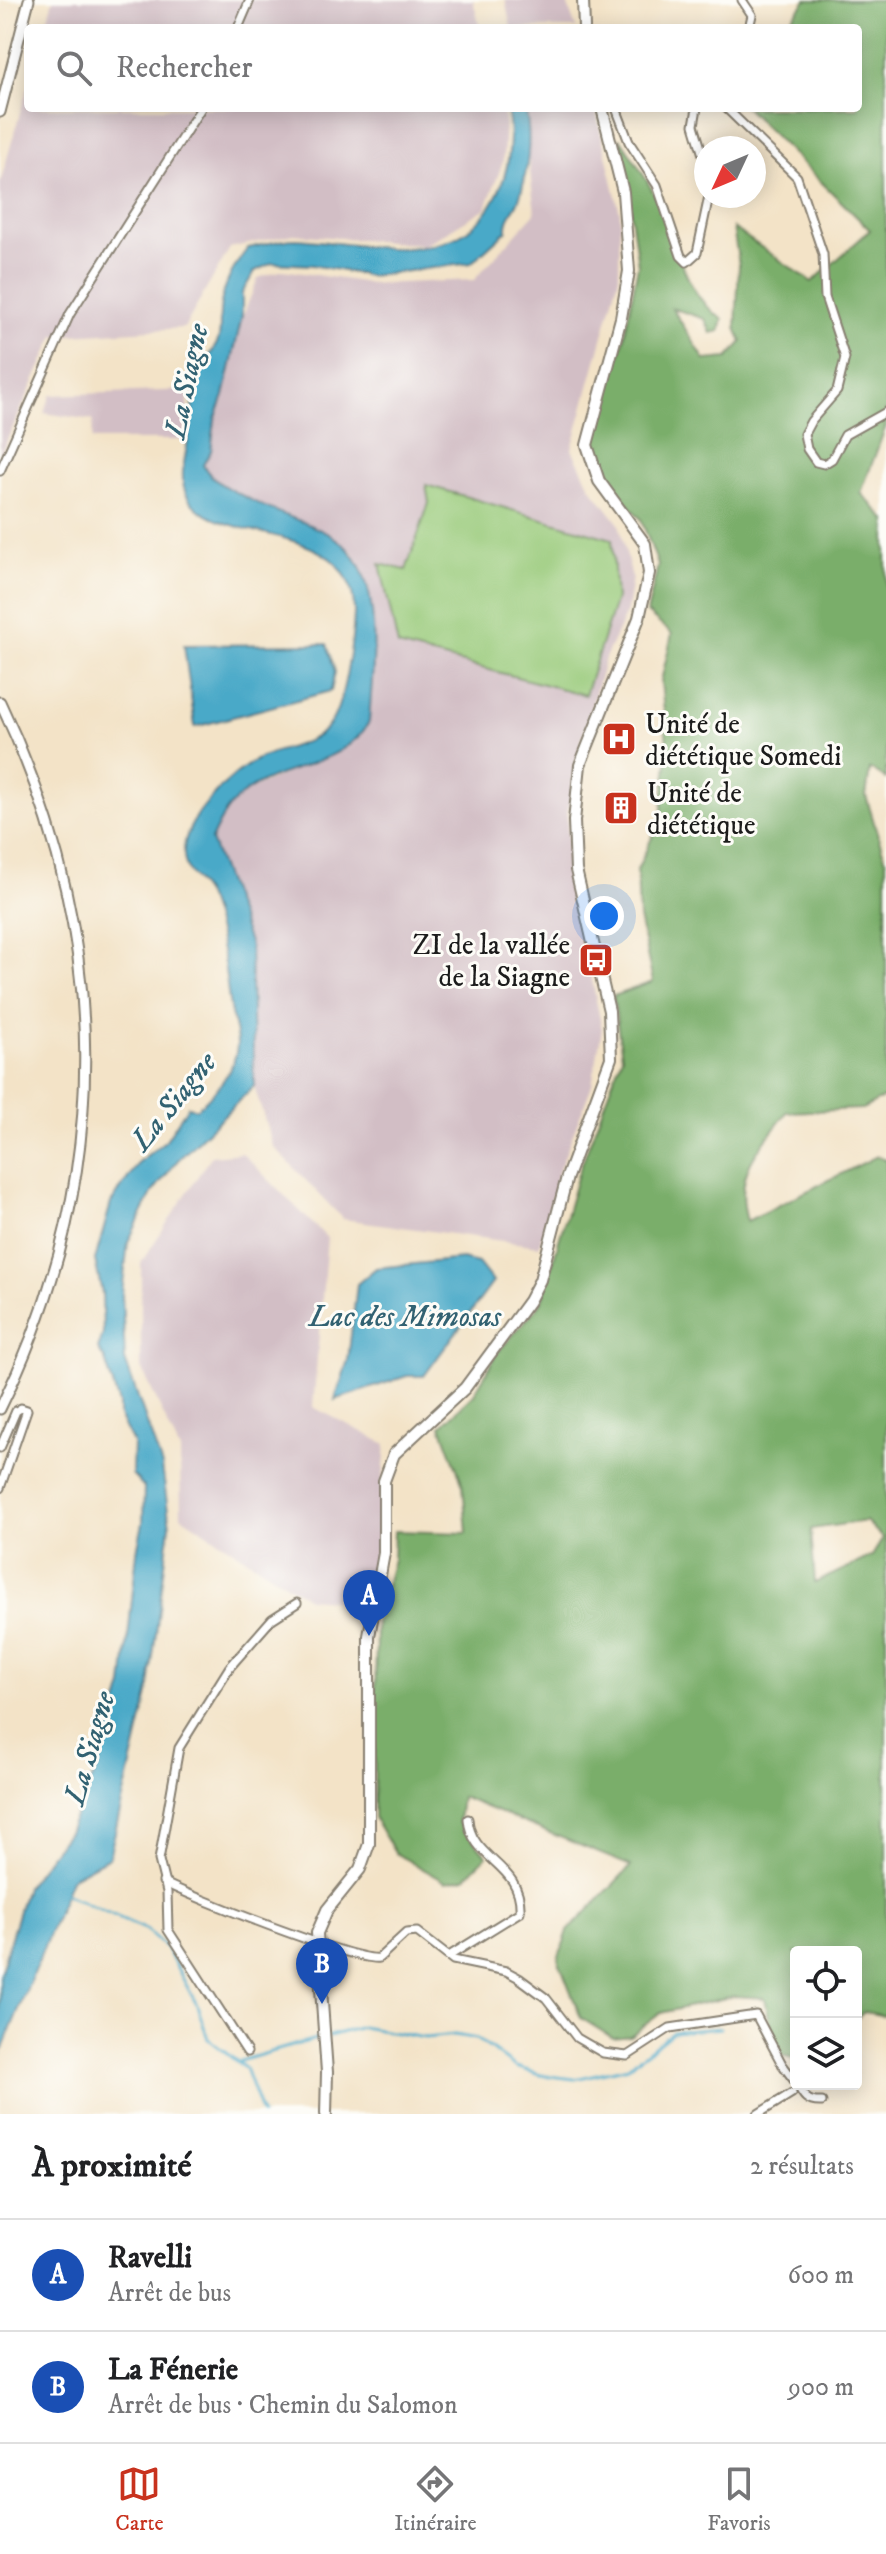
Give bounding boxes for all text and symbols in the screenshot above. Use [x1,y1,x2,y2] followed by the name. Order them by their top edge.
[24,24,862,112] search box
[52,46,96,90] icon: search
[116,50,252,87] text: Rechercher
[694,136,766,208] north arrow
[157,320,218,444] water label: La Siagne
[645,707,842,774] place label: Unité de diététique Somedi
[600,720,638,758] hospital icon: Unité de diététique Somedi
[647,776,756,843] place label: Unité de diététique
[602,789,640,827] building icon: Unité de diététique
[584,896,624,936] your location
[412,928,570,995] place label: ZI de la vallée de la Siagne
[577,941,615,979] bus stop icon: ZI de la vallée de la Siagne
[122,1045,226,1160] water label: La Siagne
[307,1299,502,1336] water label: Lac des Mimosas
[343,1570,395,1636] pin: A
[56,1687,124,1811] water label: La Siagne
[296,1938,348,2004] pin: B
[790,1946,862,2090] map controls
[790,1946,862,2018] button: locate
[790,2018,862,2090] button: layers
[32,2145,192,2187] text: À proximité
[750,2150,854,2183] text: 2 résultats
[108,2240,192,2277] text: Ravelli
[50,2259,66,2292] text: A
[787,2259,854,2292] text: 600 m
[108,2277,231,2310] text: Arrêt de bus
[108,2352,238,2389] text: La Fénerie
[50,2371,66,2404] text: B
[788,2371,854,2404] text: 900 m
[108,2389,458,2422] text: Arrêt de bus · Chemin du Salomon
[115,2462,164,2537] tab: Carte
[394,2462,477,2537] tab: Itinéraire
[707,2462,771,2537] tab: Favoris

